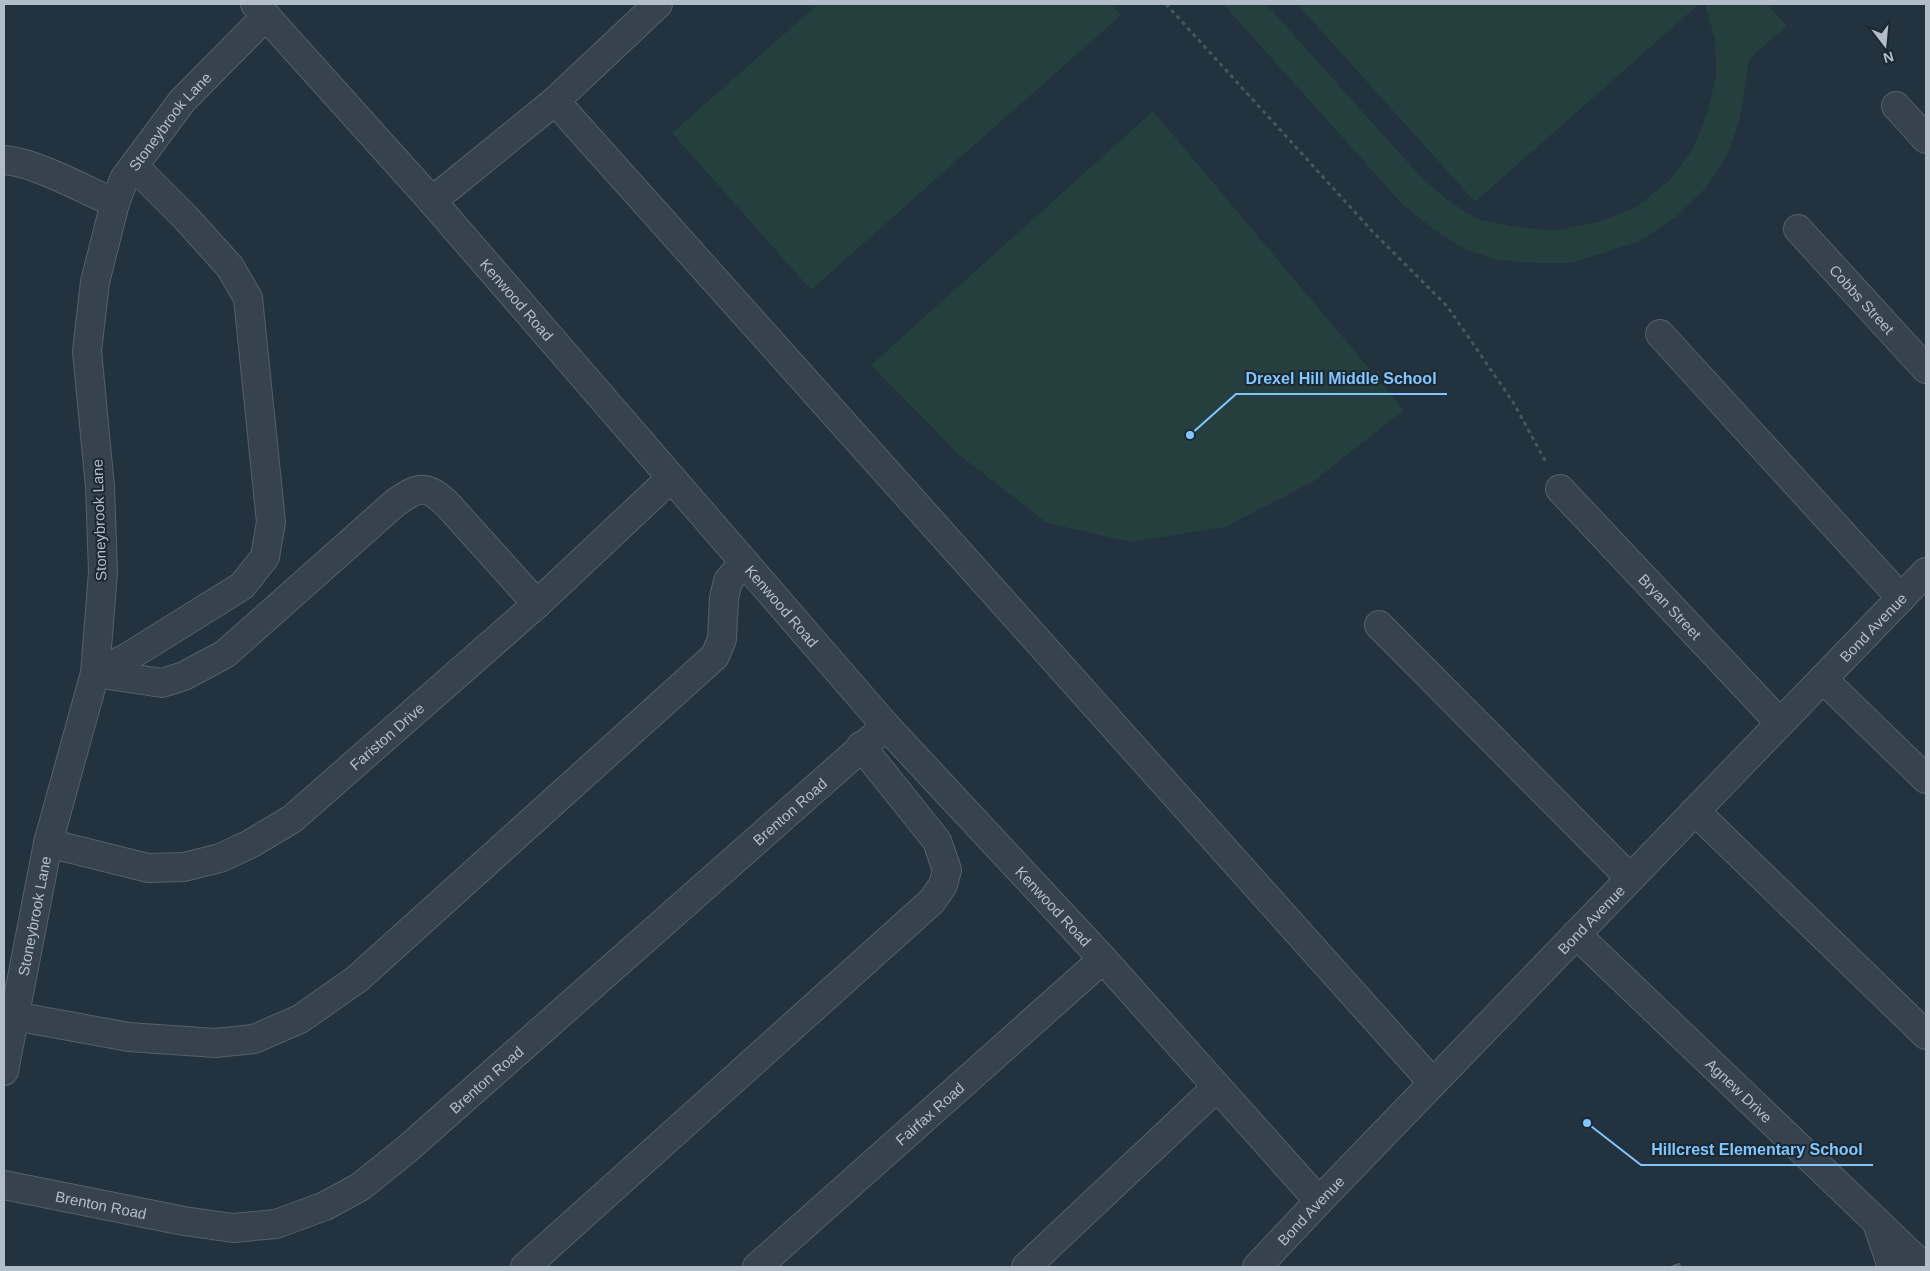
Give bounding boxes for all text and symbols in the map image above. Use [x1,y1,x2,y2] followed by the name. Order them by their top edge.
[1860,20,1910,70] north arrow
[1882,48,1896,67] text: N
[125,68,214,174] street label: Stoneybrook Lane
[477,255,557,344] street label: Kenwood Road
[1826,261,1898,338] street label: Cobbs Street
[1236,363,1447,394] callout: Drexel Hill Middle School
[1245,370,1437,387] text: Drexel Hill Middle School
[88,459,110,581] street label: Stoneybrook Lane
[742,561,822,650] street label: Kenwood Road
[1636,570,1706,643] street label: Bryan Street
[1836,589,1910,665] street label: Bond Avenue
[346,699,427,773] street label: Fariston Drive
[749,774,830,848] street label: Brenton Road
[14,854,54,977] street label: Stoneybrook Lane
[1013,863,1095,949] street label: Kenwood Road
[1554,881,1628,957] street label: Bond Avenue
[446,1042,526,1116] street label: Brenton Road
[1703,1055,1776,1126] street label: Agnew Drive
[892,1078,967,1148] street label: Fairfax Road
[1641,1134,1873,1165] callout: Hillcrest Elementary School
[1651,1141,1863,1158] text: Hillcrest Elementary School
[1274,1172,1347,1248] street label: Bond Avenue
[54,1187,148,1222] street label: Brenton Road

